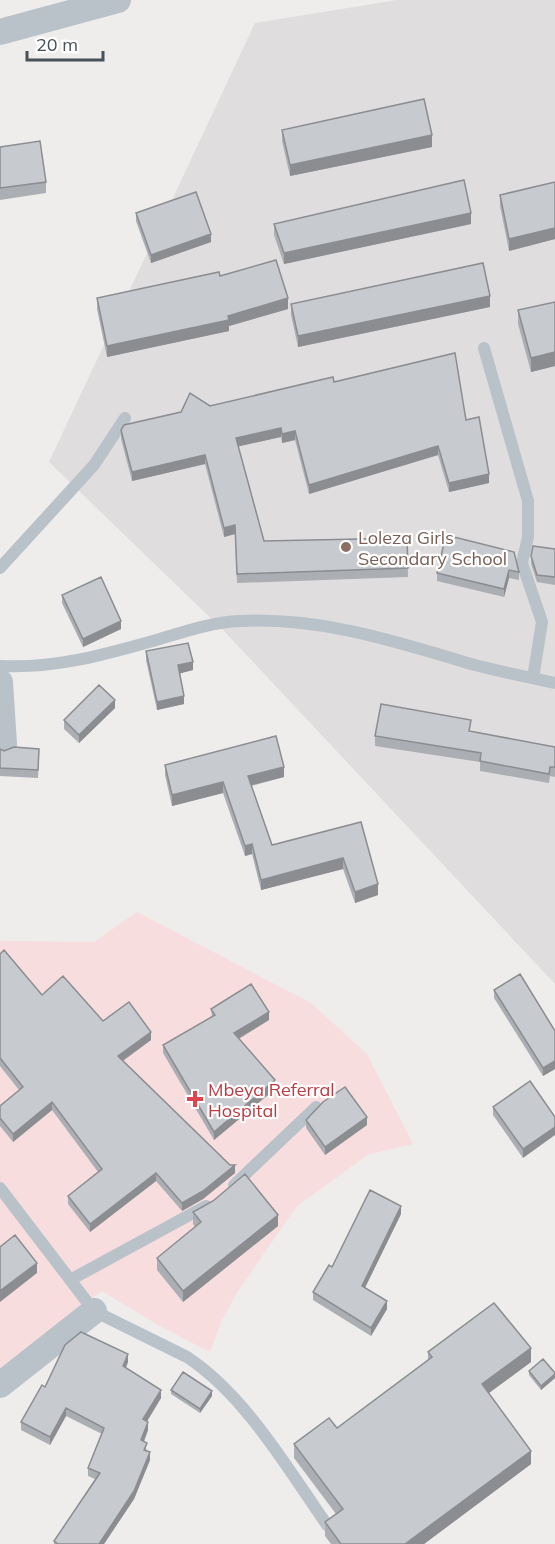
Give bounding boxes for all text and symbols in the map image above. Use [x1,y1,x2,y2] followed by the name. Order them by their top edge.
[27,24,104,62] scale bar
[36,33,78,56] text: 20 m
[358,526,507,570] place label: Loleza Girls Secondary School
[339,540,353,554] marker: Loleza Girls Secondary School
[208,1078,335,1122] place label: Mbeya Referral Hospital
[186,1090,204,1108] marker: Mbeya Referral Hospital

